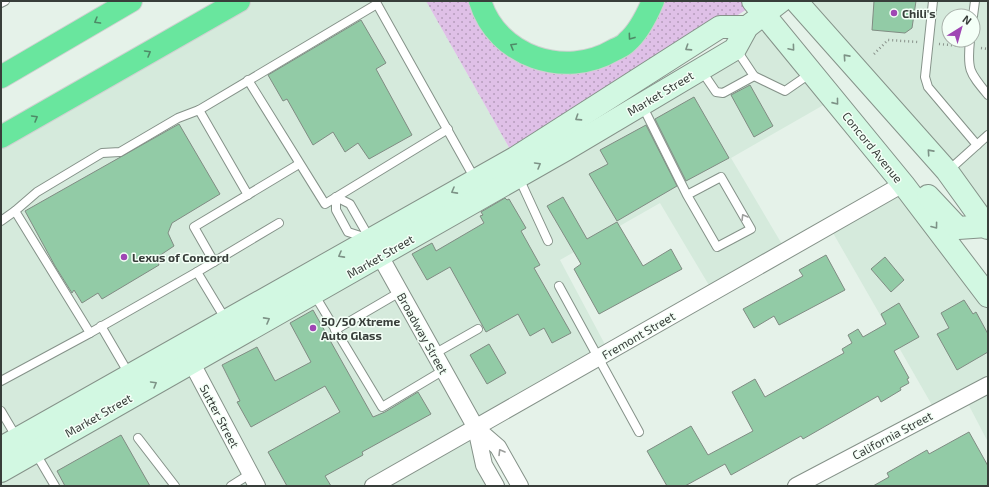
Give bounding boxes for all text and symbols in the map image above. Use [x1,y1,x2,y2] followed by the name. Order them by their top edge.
[902,6,936,20] place label: Chili's
[889,8,899,18] marker: Chili's
[941,8,981,48] north arrow
[960,12,974,27] text: N
[94,16,101,23] one-way arrow
[629,32,636,39] one-way arrow
[510,43,517,50] one-way arrow
[685,43,692,50] one-way arrow
[787,43,794,51] one-way arrow
[144,51,151,58] one-way arrow
[844,55,851,62] one-way arrow
[624,67,696,118] street label: Market Street
[832,98,839,105] one-way arrow
[840,109,906,185] street label: Concord Avenue
[575,114,582,121] one-way arrow
[31,115,38,122] one-way arrow
[928,149,935,157] one-way arrow
[534,163,541,170] one-way arrow
[451,187,458,194] one-way arrow
[742,214,749,221] one-way arrow
[930,222,937,229] one-way arrow
[344,231,416,281] street label: Market Street
[132,250,229,264] place label: Lexus of Concord
[338,251,345,258] one-way arrow
[119,252,129,262] marker: Lexus of Concord
[395,290,451,377] street label: Broadway Street
[599,308,677,362] street label: Fremont Street
[321,314,400,342] place label: 50/50 Xtreme Auto Glass
[263,317,270,324] one-way arrow
[308,323,318,333] marker: 50/50 Xtreme Auto Glass
[149,381,157,388] one-way arrow
[197,382,243,450] street label: Sutter Street
[62,390,134,440] street label: Market Street
[850,408,935,462] street label: California Street
[498,449,505,456] one-way arrow

